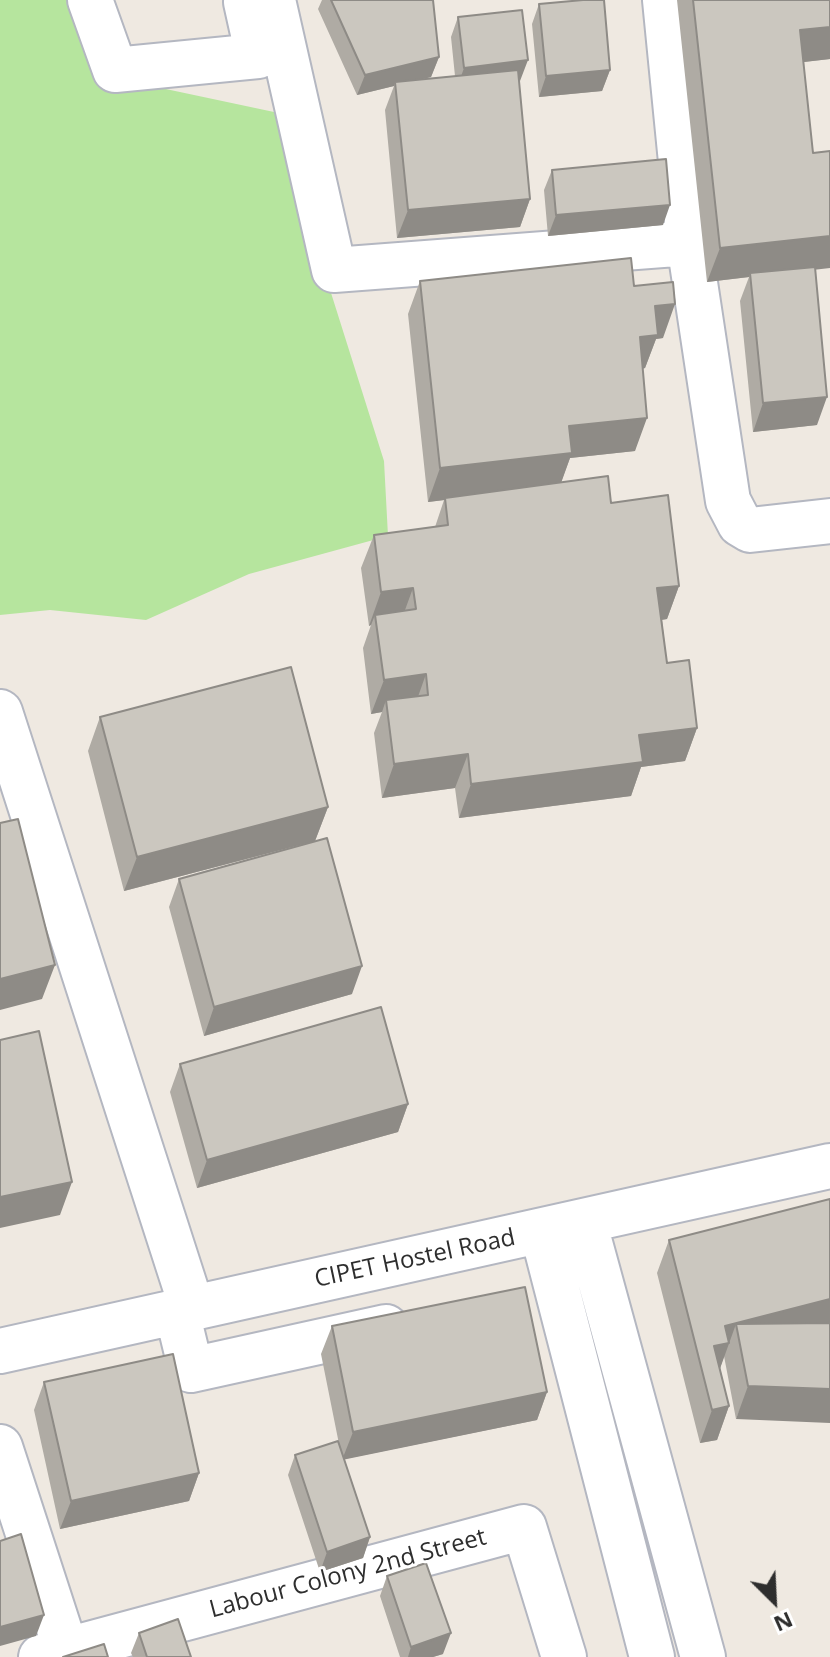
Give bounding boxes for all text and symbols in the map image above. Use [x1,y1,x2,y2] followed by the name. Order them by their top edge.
[312,1224,518,1294] street label: CIPET Hostel Road
[207,1523,489,1625] street label: Labour Colony 2nd Street
[734,1561,814,1641] north arrow
[769,1606,798,1640] text: N

